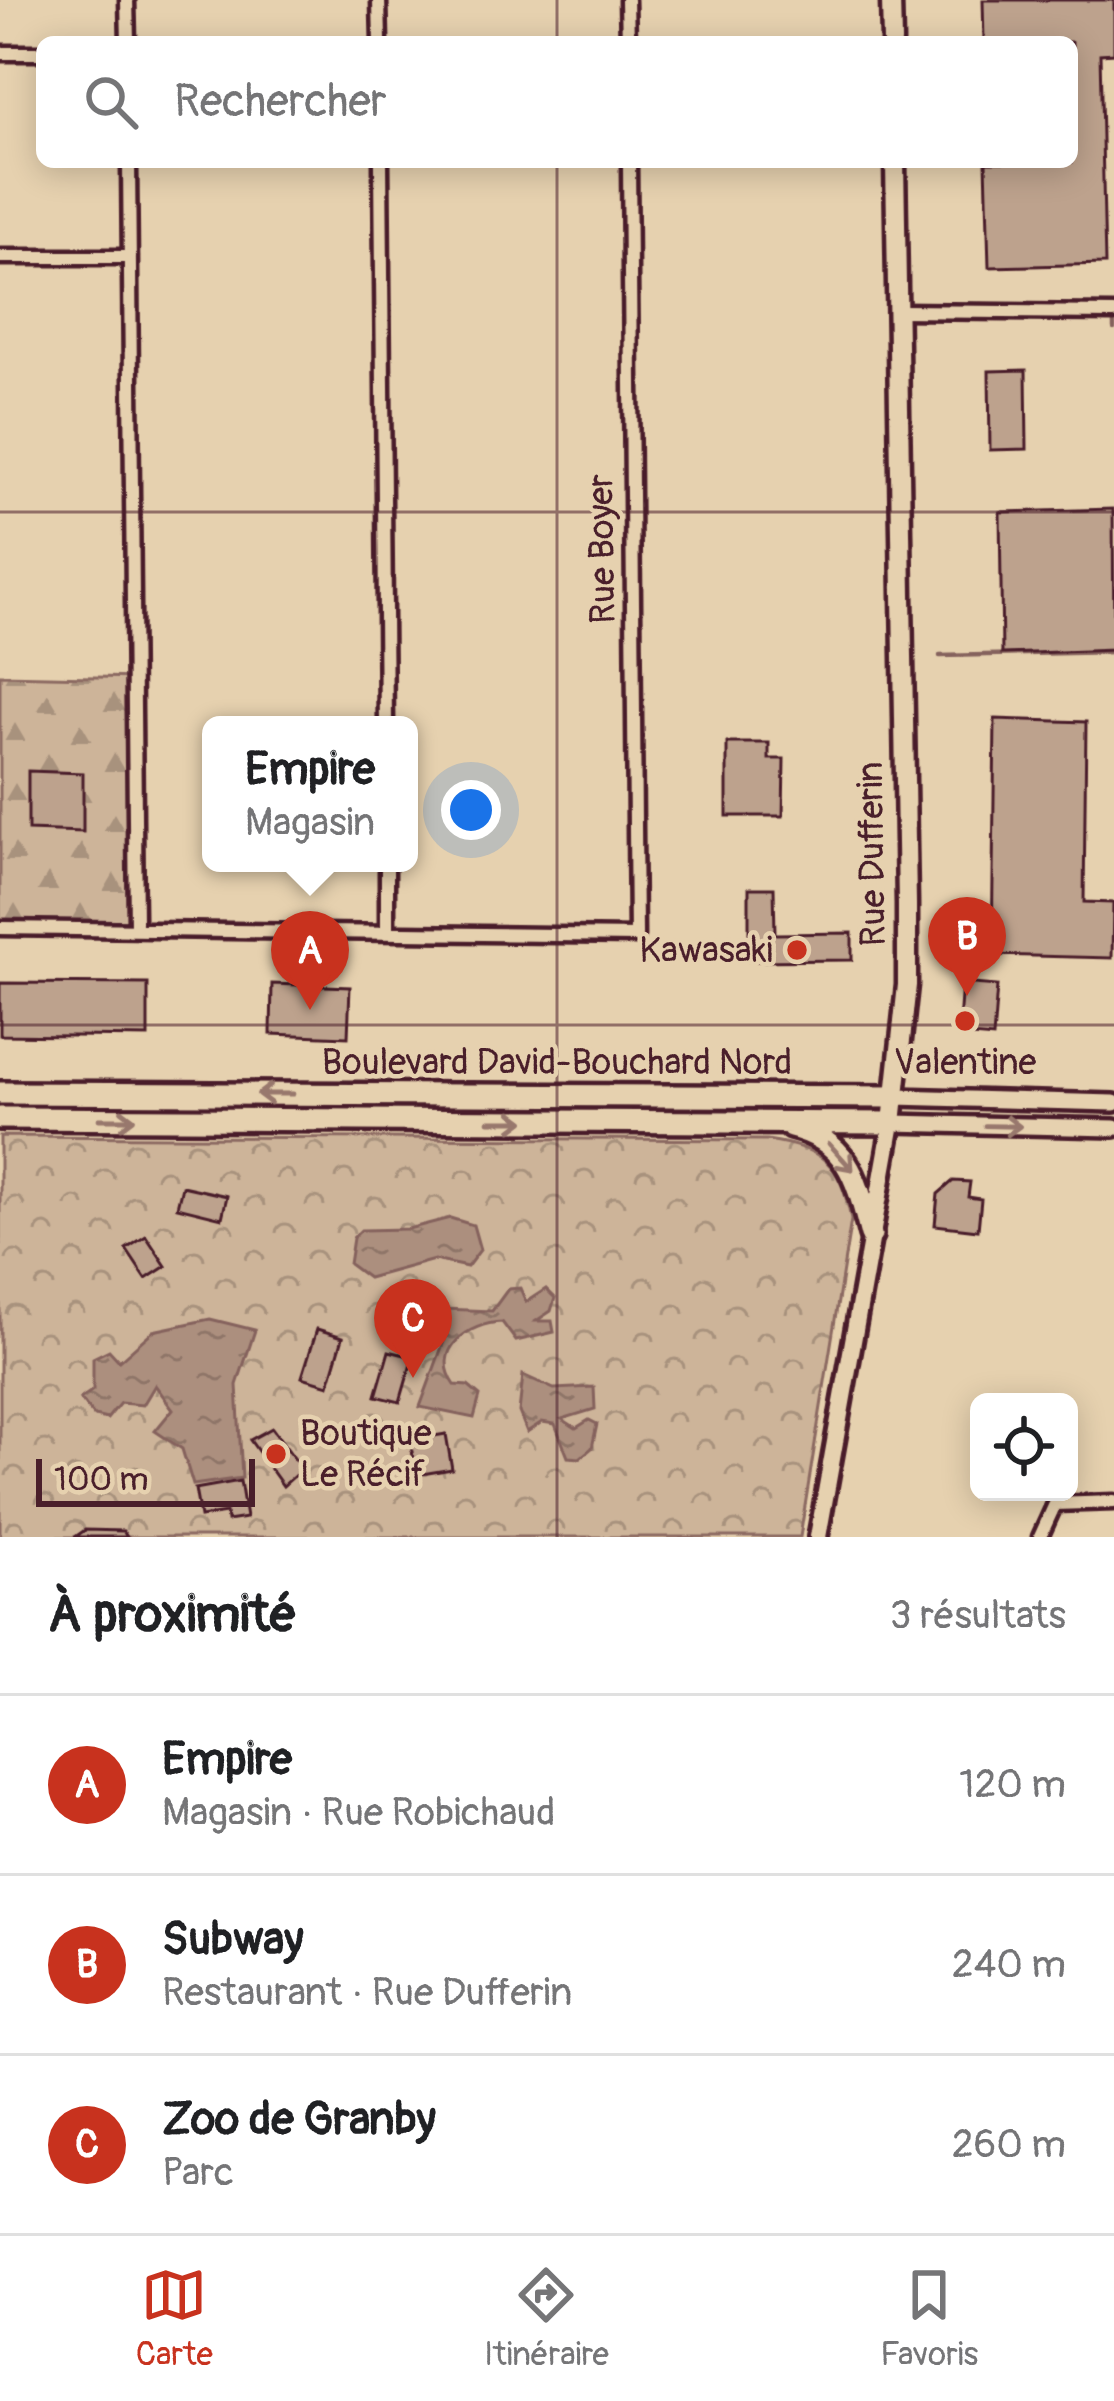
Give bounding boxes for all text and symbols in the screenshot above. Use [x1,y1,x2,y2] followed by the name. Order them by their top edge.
[36,36,1078,168] search box
[78,69,144,135] icon: search
[174,74,387,130] text: Rechercher
[578,474,626,624] street label: Rue Boyer
[202,716,418,872] popup
[245,742,375,798] text: Empire
[848,761,896,947] street label: Rue Dufferin
[441,780,501,840] your location
[245,798,375,847] text: Magasin
[928,897,1006,996] pin: B
[271,911,349,1010] pin: A
[639,928,773,973] place label: Kawasaki
[784,937,810,963] marker: Kawasaki
[952,1008,978,1034] marker: Valentine
[322,1040,792,1085] street label: Boulevard David-Bouchard Nord
[894,1040,1037,1085] place label: Valentine
[256,1083,295,1105] one-way arrow
[97,1108,136,1130] one-way arrow
[487,1110,526,1132] one-way arrow
[983,1114,1022,1137] one-way arrow
[826,1141,855,1171] one-way arrow
[374,1279,452,1378] pin: C
[970,1393,1078,1501] map controls
[970,1393,1078,1501] button: locate
[300,1411,432,1497] place label: Boutique Le Récif
[263,1441,289,1467] marker: Boutique Le Récif
[36,1453,255,1506] scale bar
[54,1459,148,1500] text: 100 m
[48,1583,297,1647] text: À proximité
[890,1591,1066,1640] text: 3 résultats
[162,1732,292,1788] text: Empire
[74,1760,100,1809] text: A
[959,1760,1066,1809] text: 120 m
[162,1788,555,1837] text: Magasin · Rue Robichaud
[162,1912,303,1968] text: Subway
[76,1940,98,1989] text: B
[952,1940,1066,1989] text: 240 m
[162,1968,572,2017] text: Restaurant · Rue Dufferin
[162,2092,436,2148] text: Zoo de Granby
[75,2120,99,2169] text: C
[952,2120,1066,2169] text: 260 m
[162,2148,234,2197] text: Parc
[136,2262,213,2375] tab: Carte
[484,2262,609,2375] tab: Itinéraire
[880,2262,978,2375] tab: Favoris

